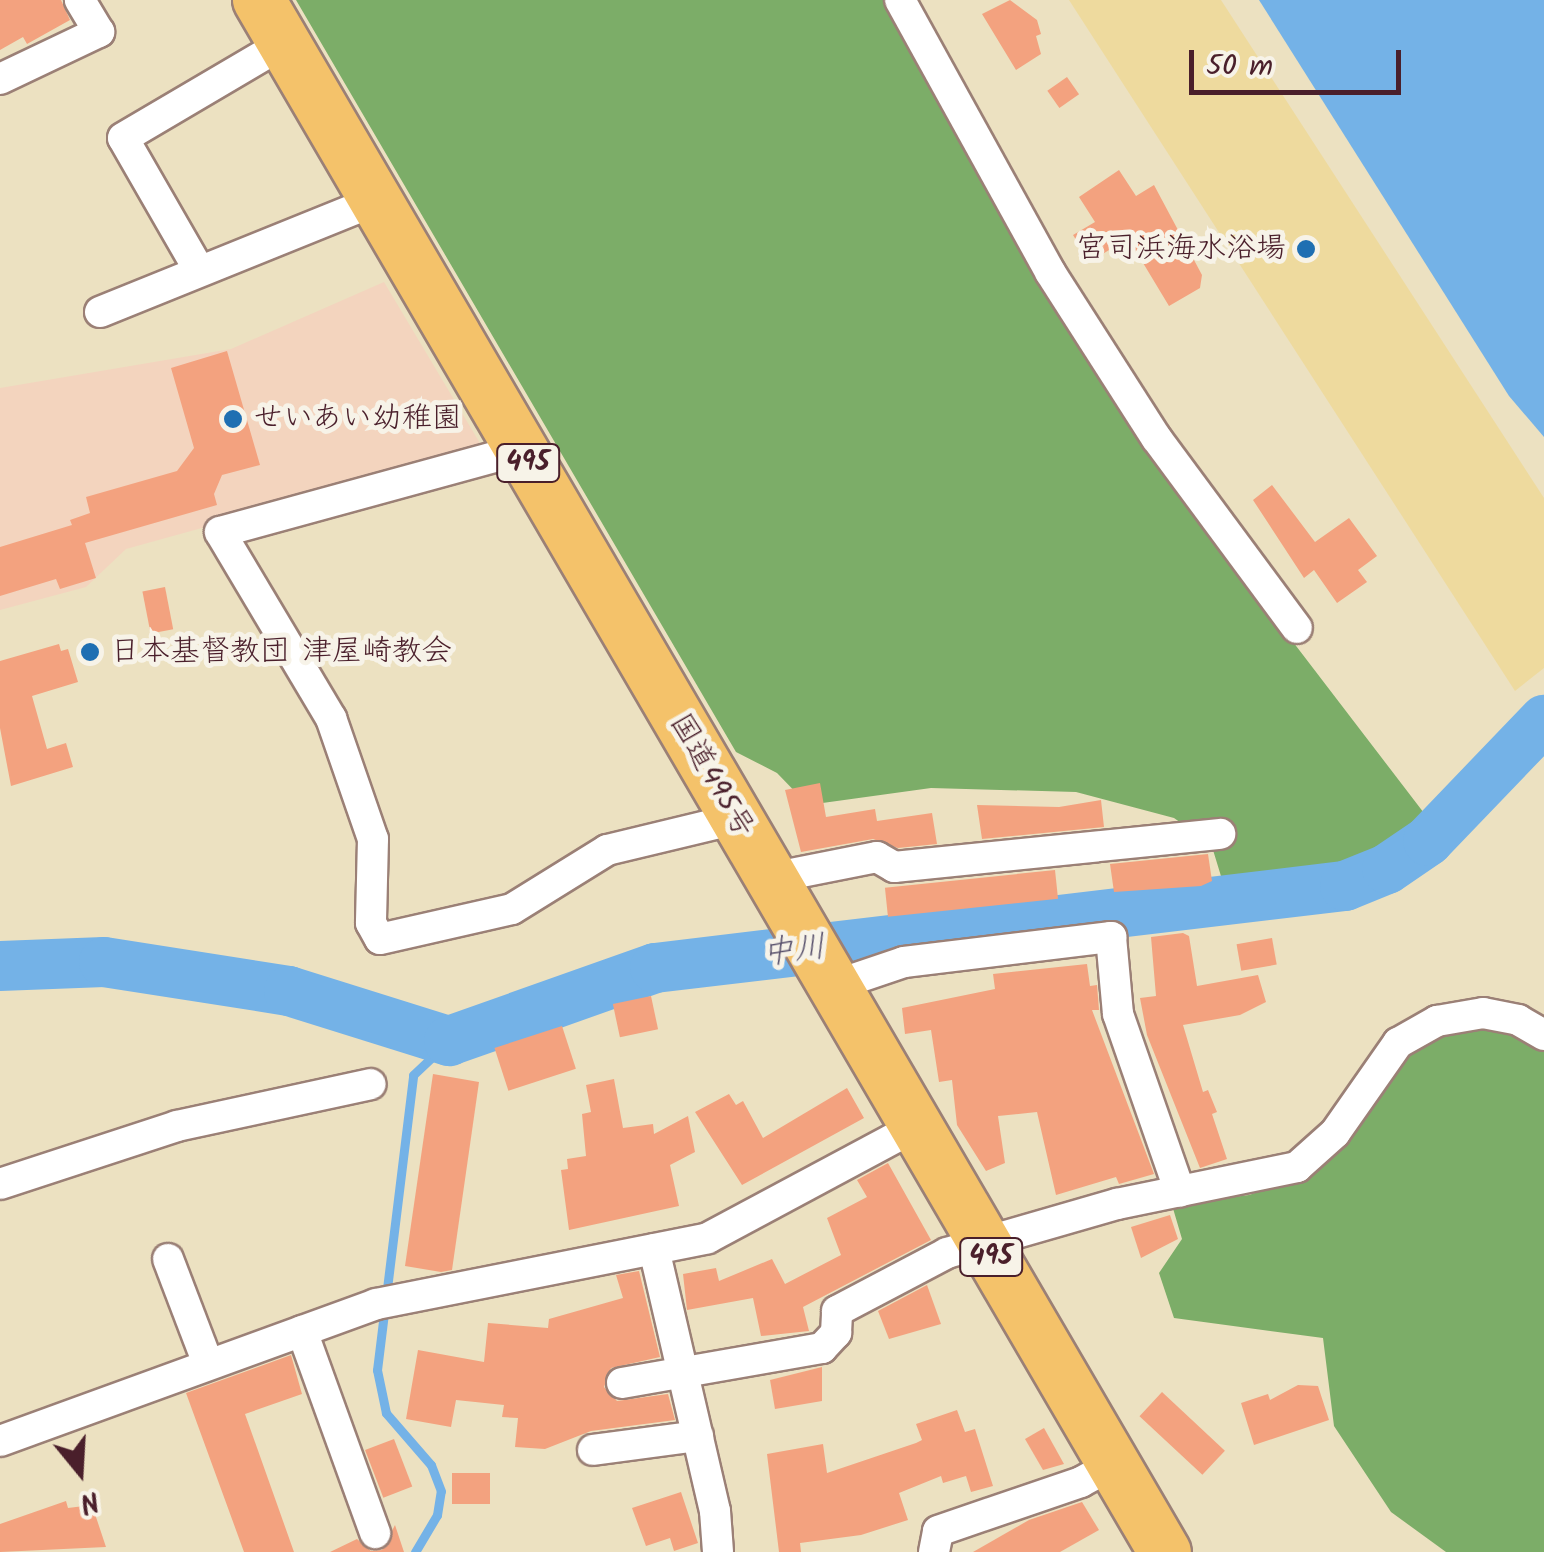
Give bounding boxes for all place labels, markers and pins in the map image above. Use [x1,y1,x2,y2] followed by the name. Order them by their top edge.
[1076,231,1286,267] place label: 宮司浜海水浴場
[1295,238,1317,260] marker: 宮司浜海水浴場
[253,401,463,437] place label: せいあい幼稚園
[222,408,244,430] marker: せいあい幼稚園
[110,634,452,670] place label: 日本基督教団 津屋崎教会
[79,641,101,663] marker: 日本基督教団 津屋崎教会

